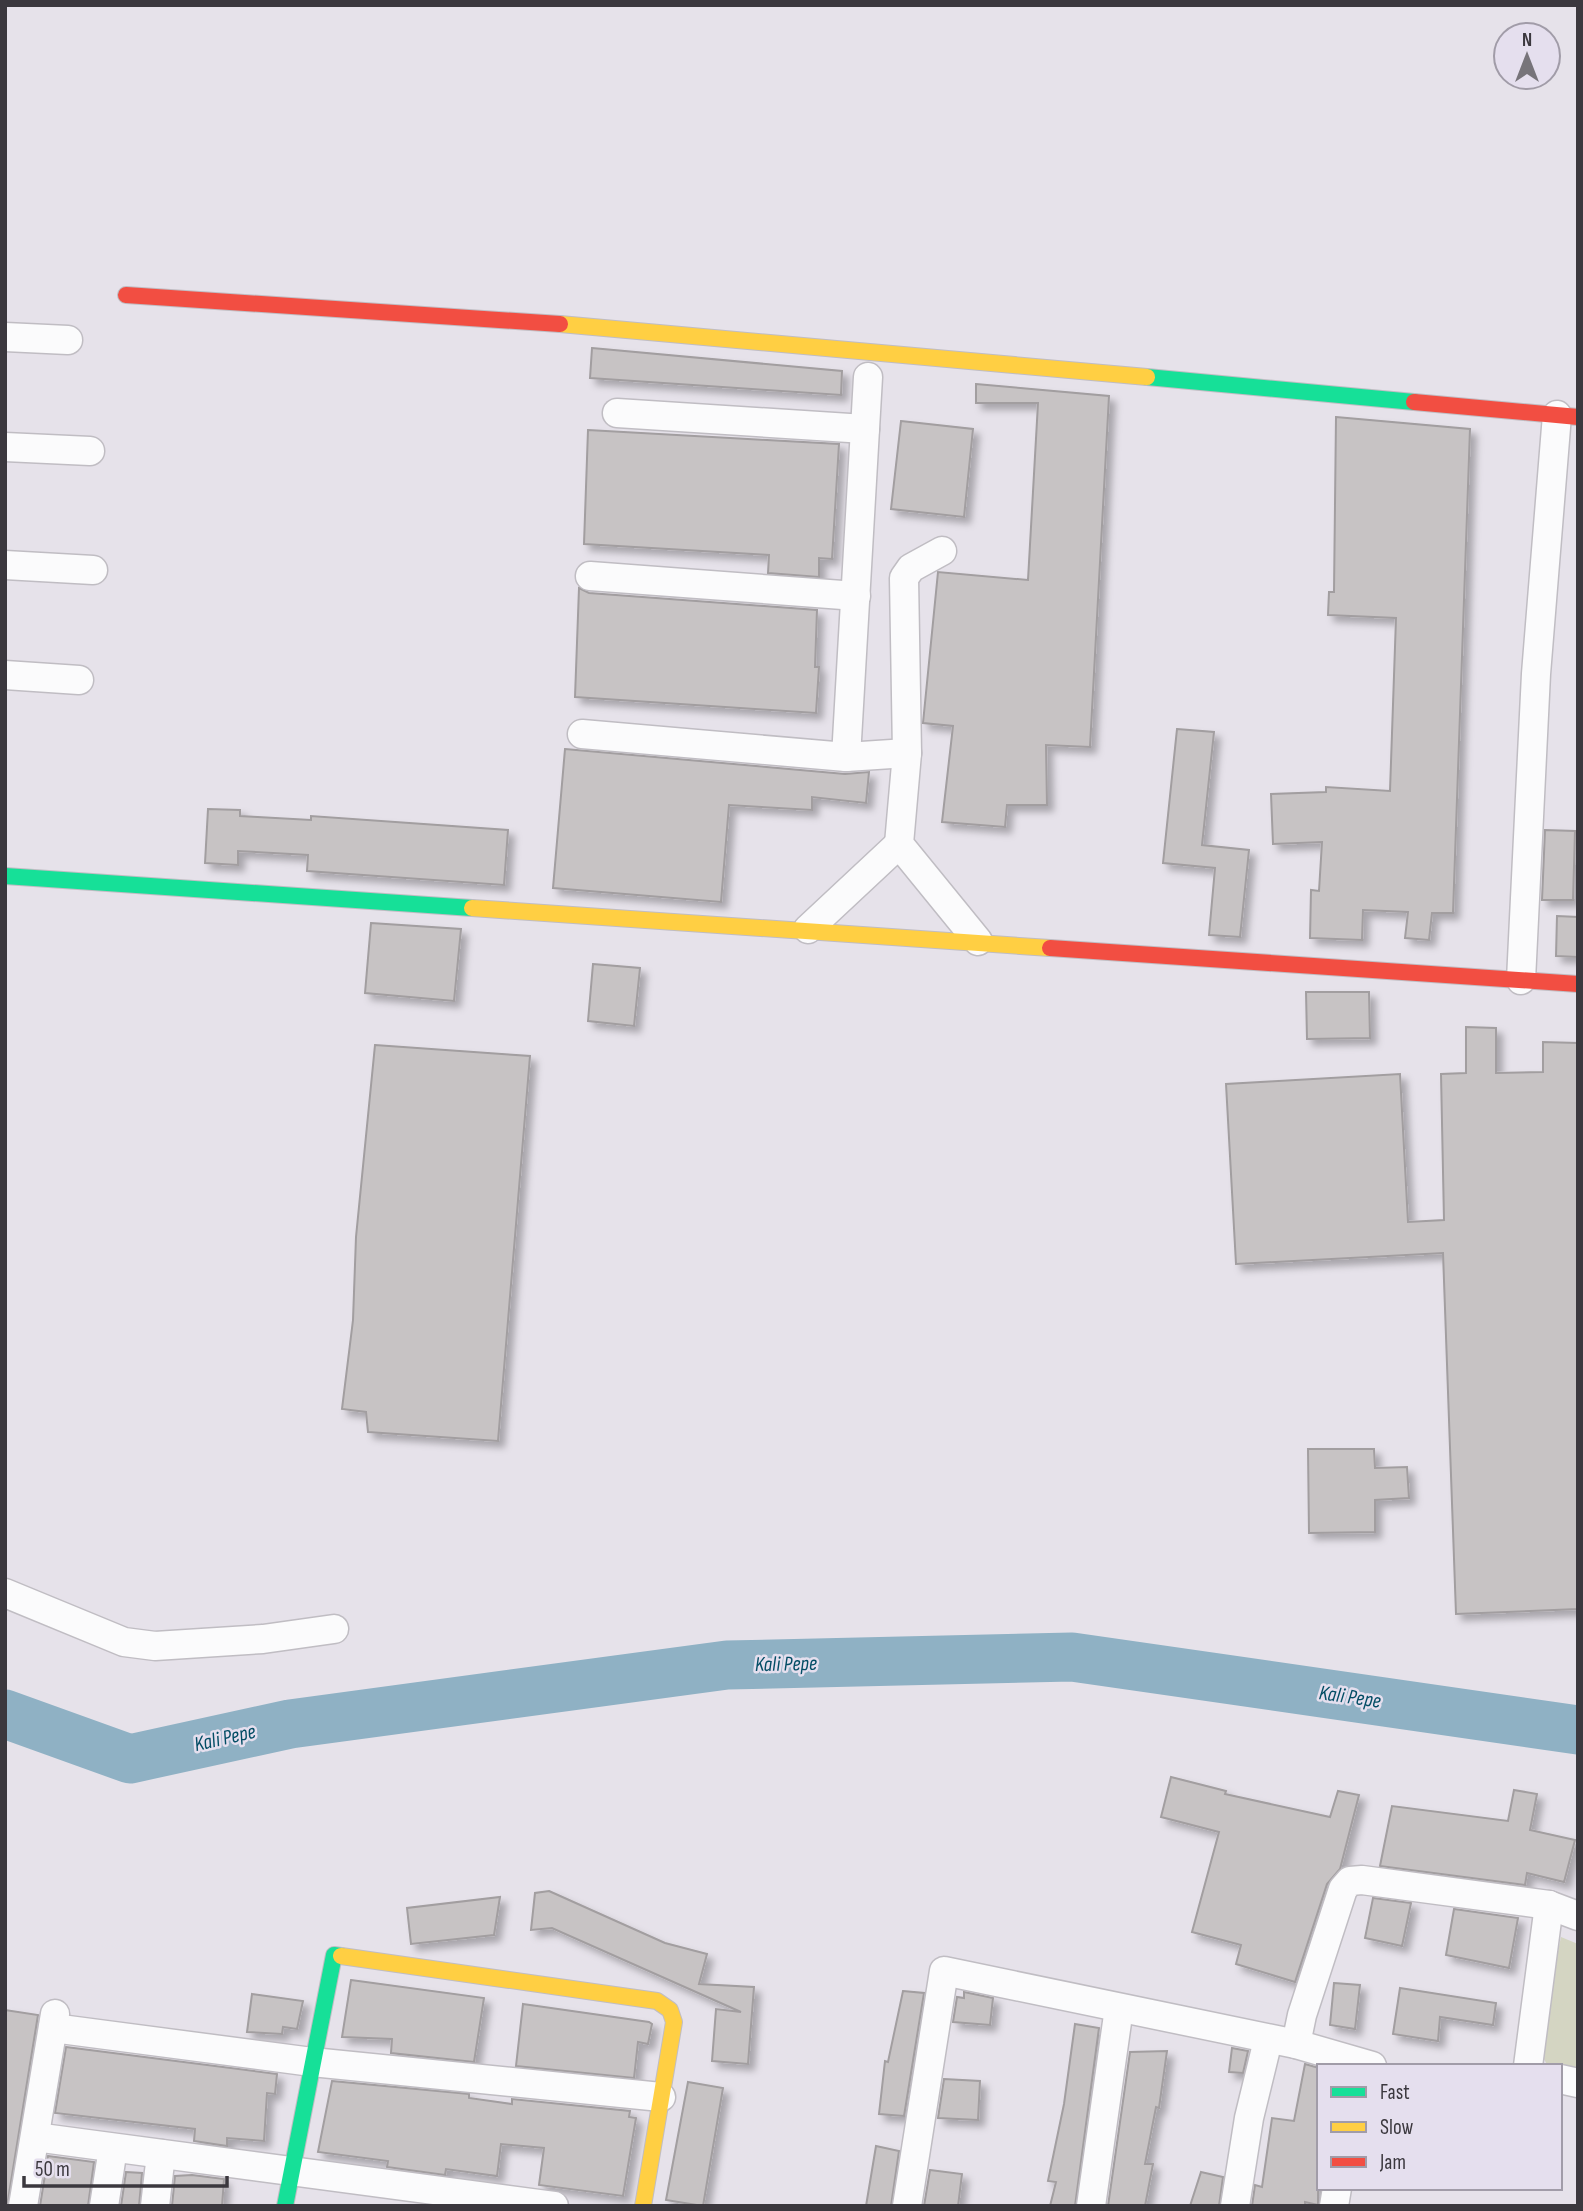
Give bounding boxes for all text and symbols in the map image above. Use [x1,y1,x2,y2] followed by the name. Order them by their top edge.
[1492,21,1562,91] north arrow
[1522,29,1532,52] text: N
[755,1651,817,1677] water label: Kali Pepe
[1317,1680,1383,1714] water label: Kali Pepe
[192,1719,258,1757] water label: Kali Pepe
[1317,2064,1562,2190] legend
[1380,2080,1410,2105] text: Fast
[1380,2115,1414,2140] text: Slow
[24,2144,228,2188] scale bar
[1379,2150,1406,2175] text: Jam
[35,2157,70,2182] text: 50 m

